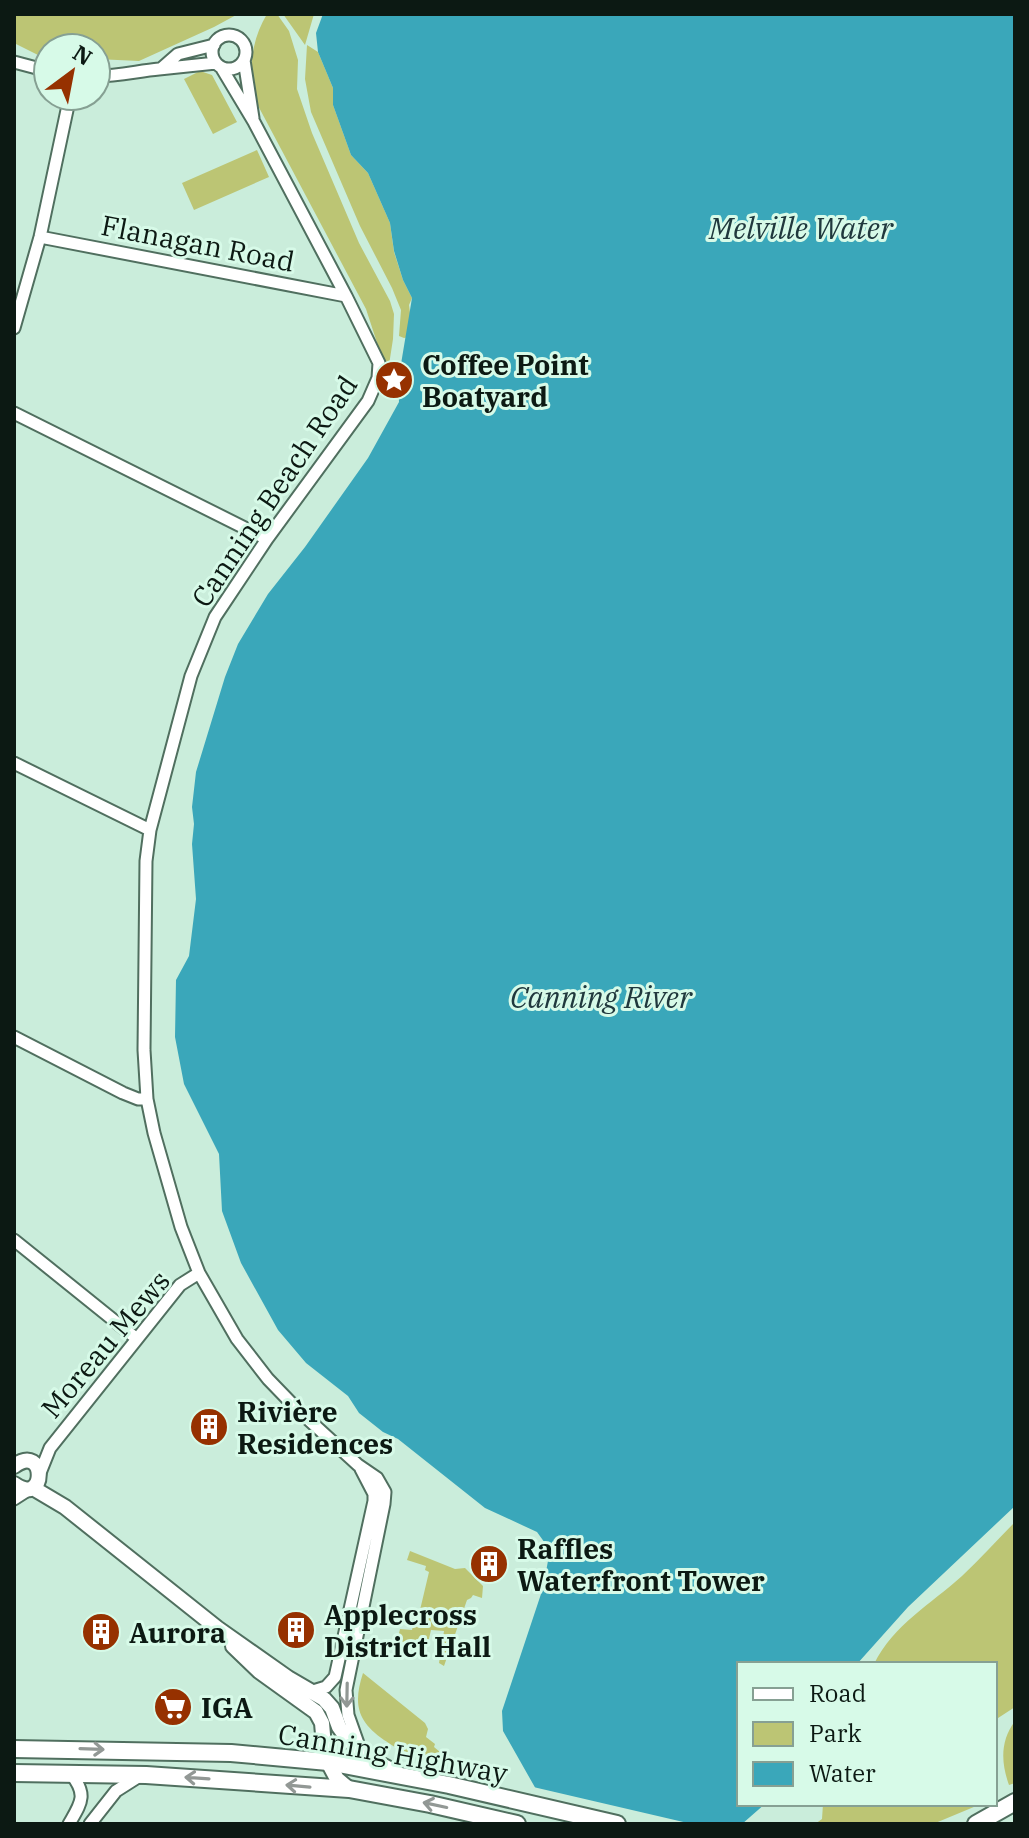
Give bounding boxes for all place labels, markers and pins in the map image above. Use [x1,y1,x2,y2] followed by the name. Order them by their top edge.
[422,346,589,415] place label: Coffee Point Boatyard
[373,359,415,401] place icon: Coffee Point Boatyard
[237,1393,393,1462] place label: Rivière Residences
[188,1406,230,1448] building icon: Rivière Residences
[517,1530,765,1599] place label: Raffles Waterfront Tower
[468,1543,510,1585] building icon: Raffles Waterfront Tower
[324,1596,491,1665] place label: Applecross District Hall
[275,1609,317,1651] building icon: Applecross District Hall
[80,1611,122,1653] building icon: Aurora
[129,1614,226,1651] place label: Aurora
[152,1686,194,1728] supermarket icon: IGA
[201,1689,253,1726] place label: IGA

